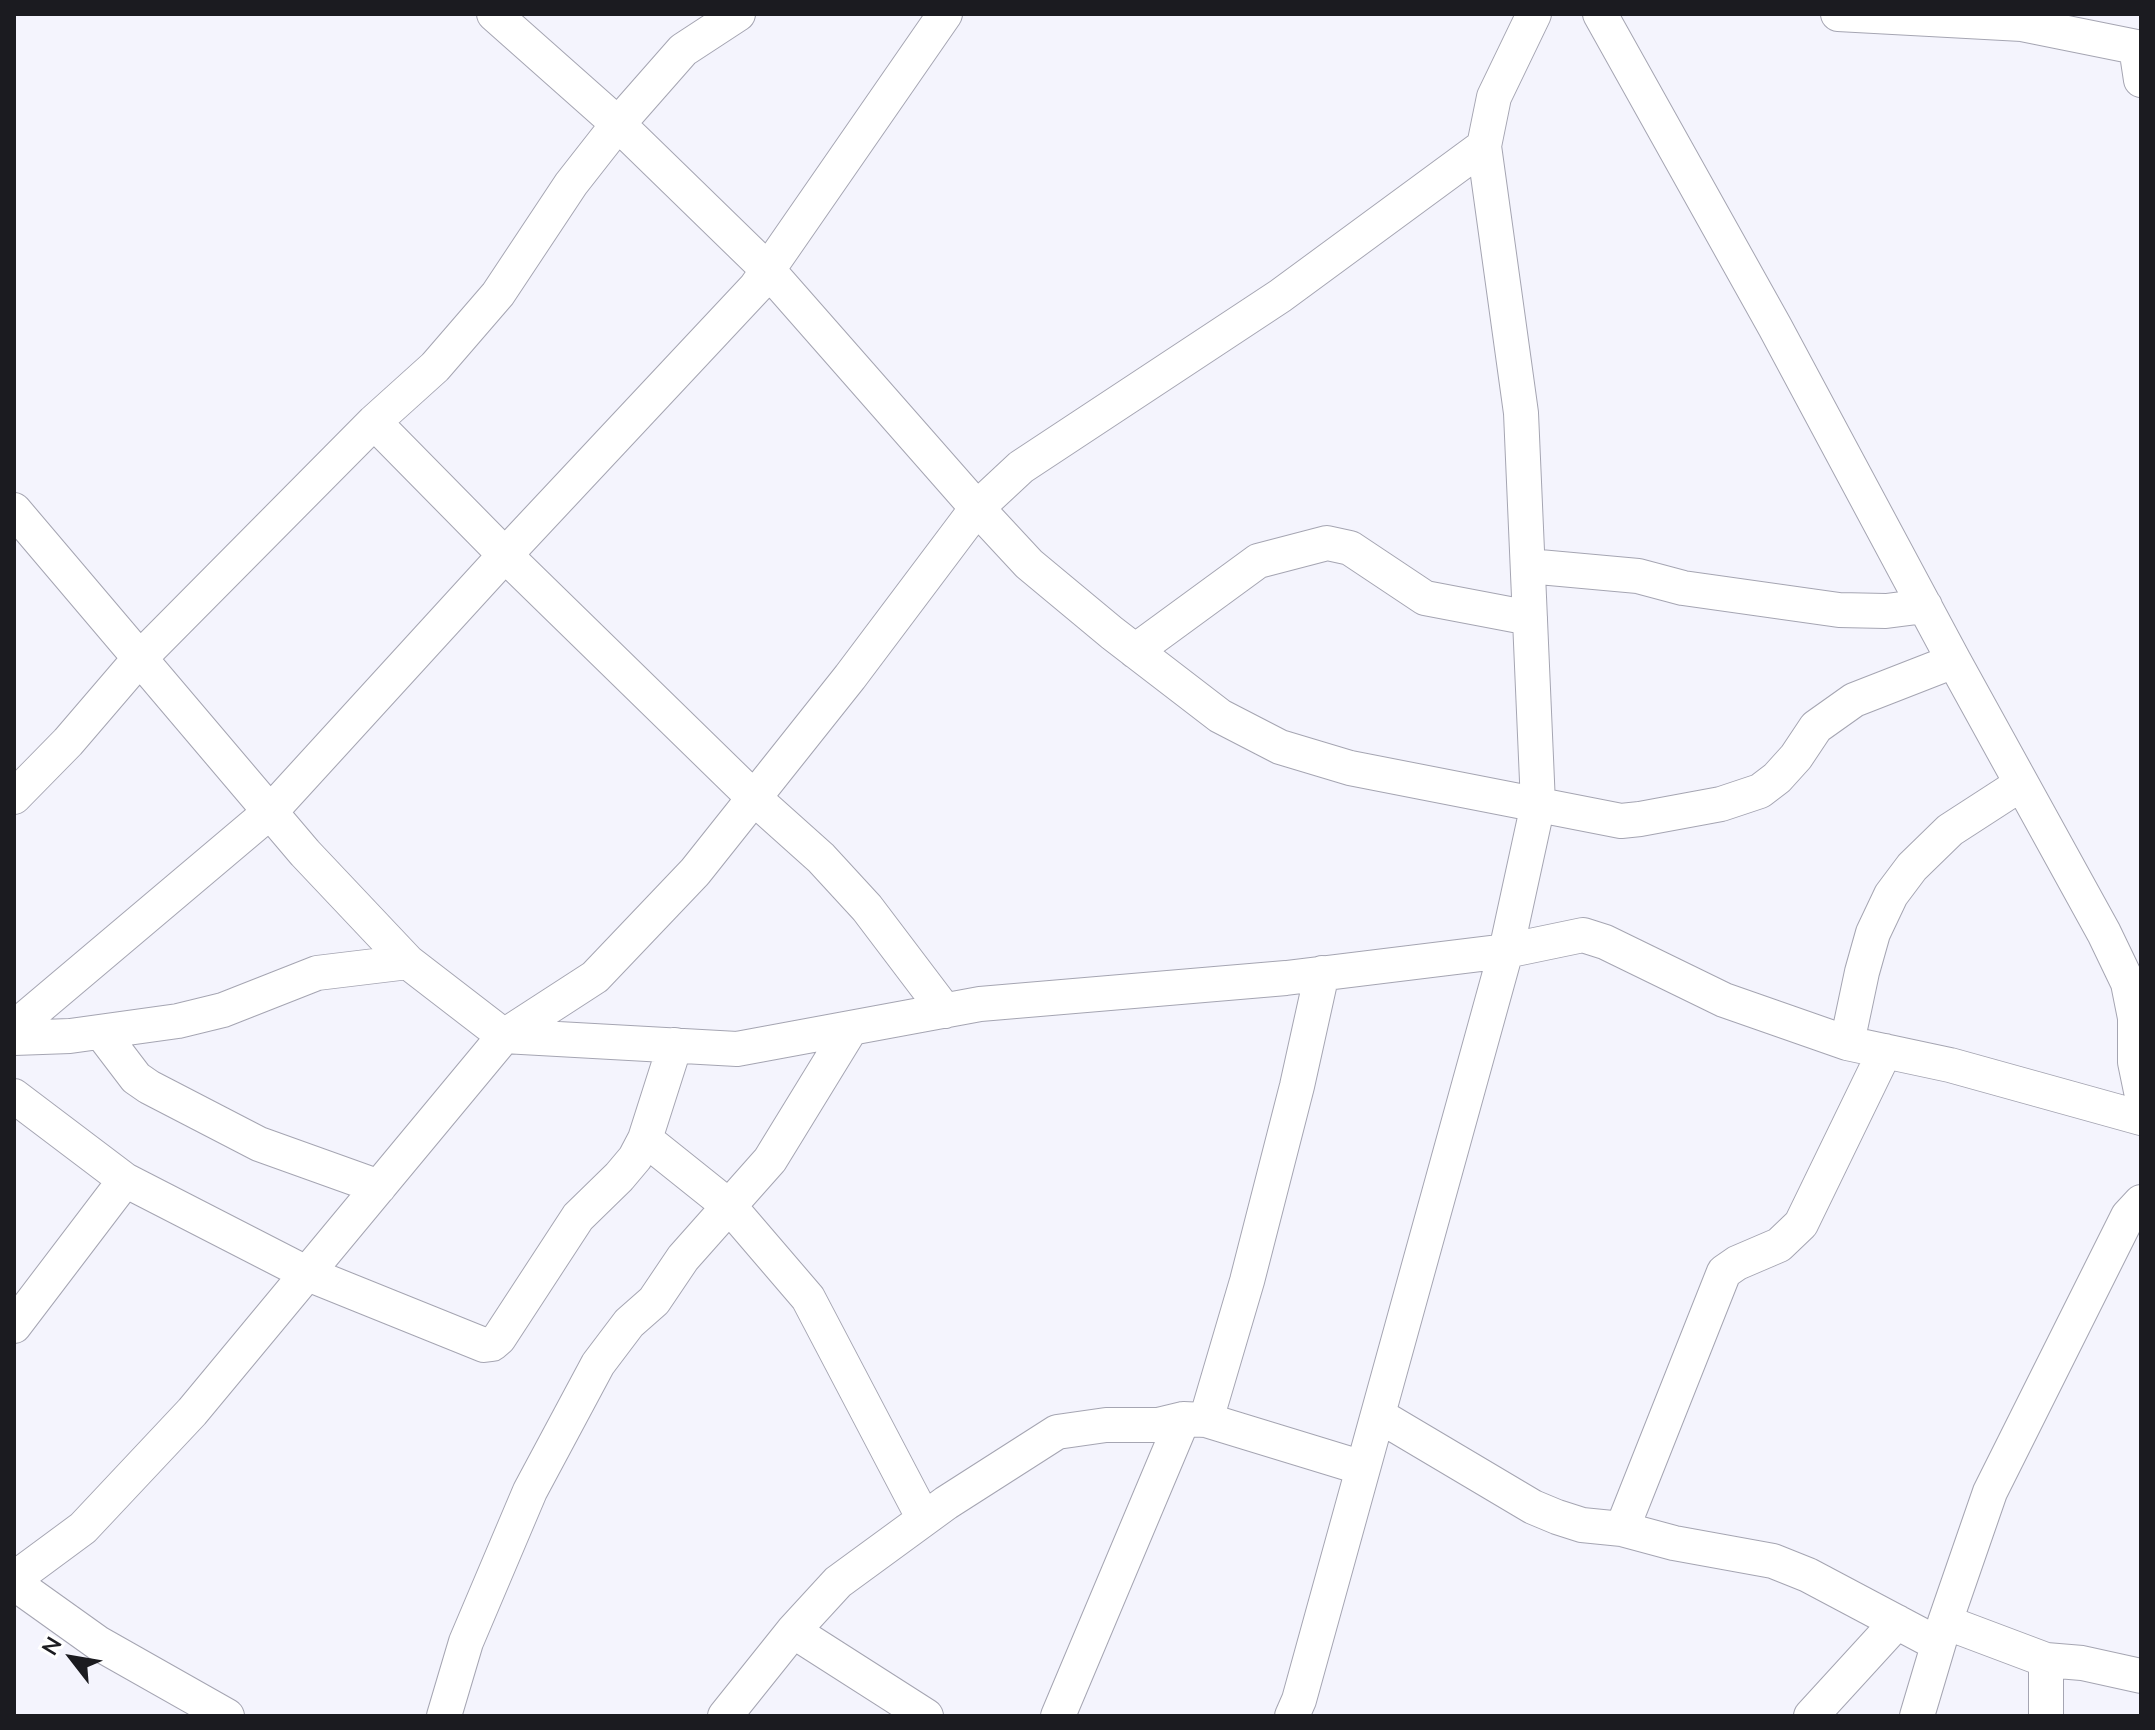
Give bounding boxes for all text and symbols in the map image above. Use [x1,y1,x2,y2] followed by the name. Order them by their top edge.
[32,1618,112,1698] north arrow
[35,1631,68,1660] text: N

